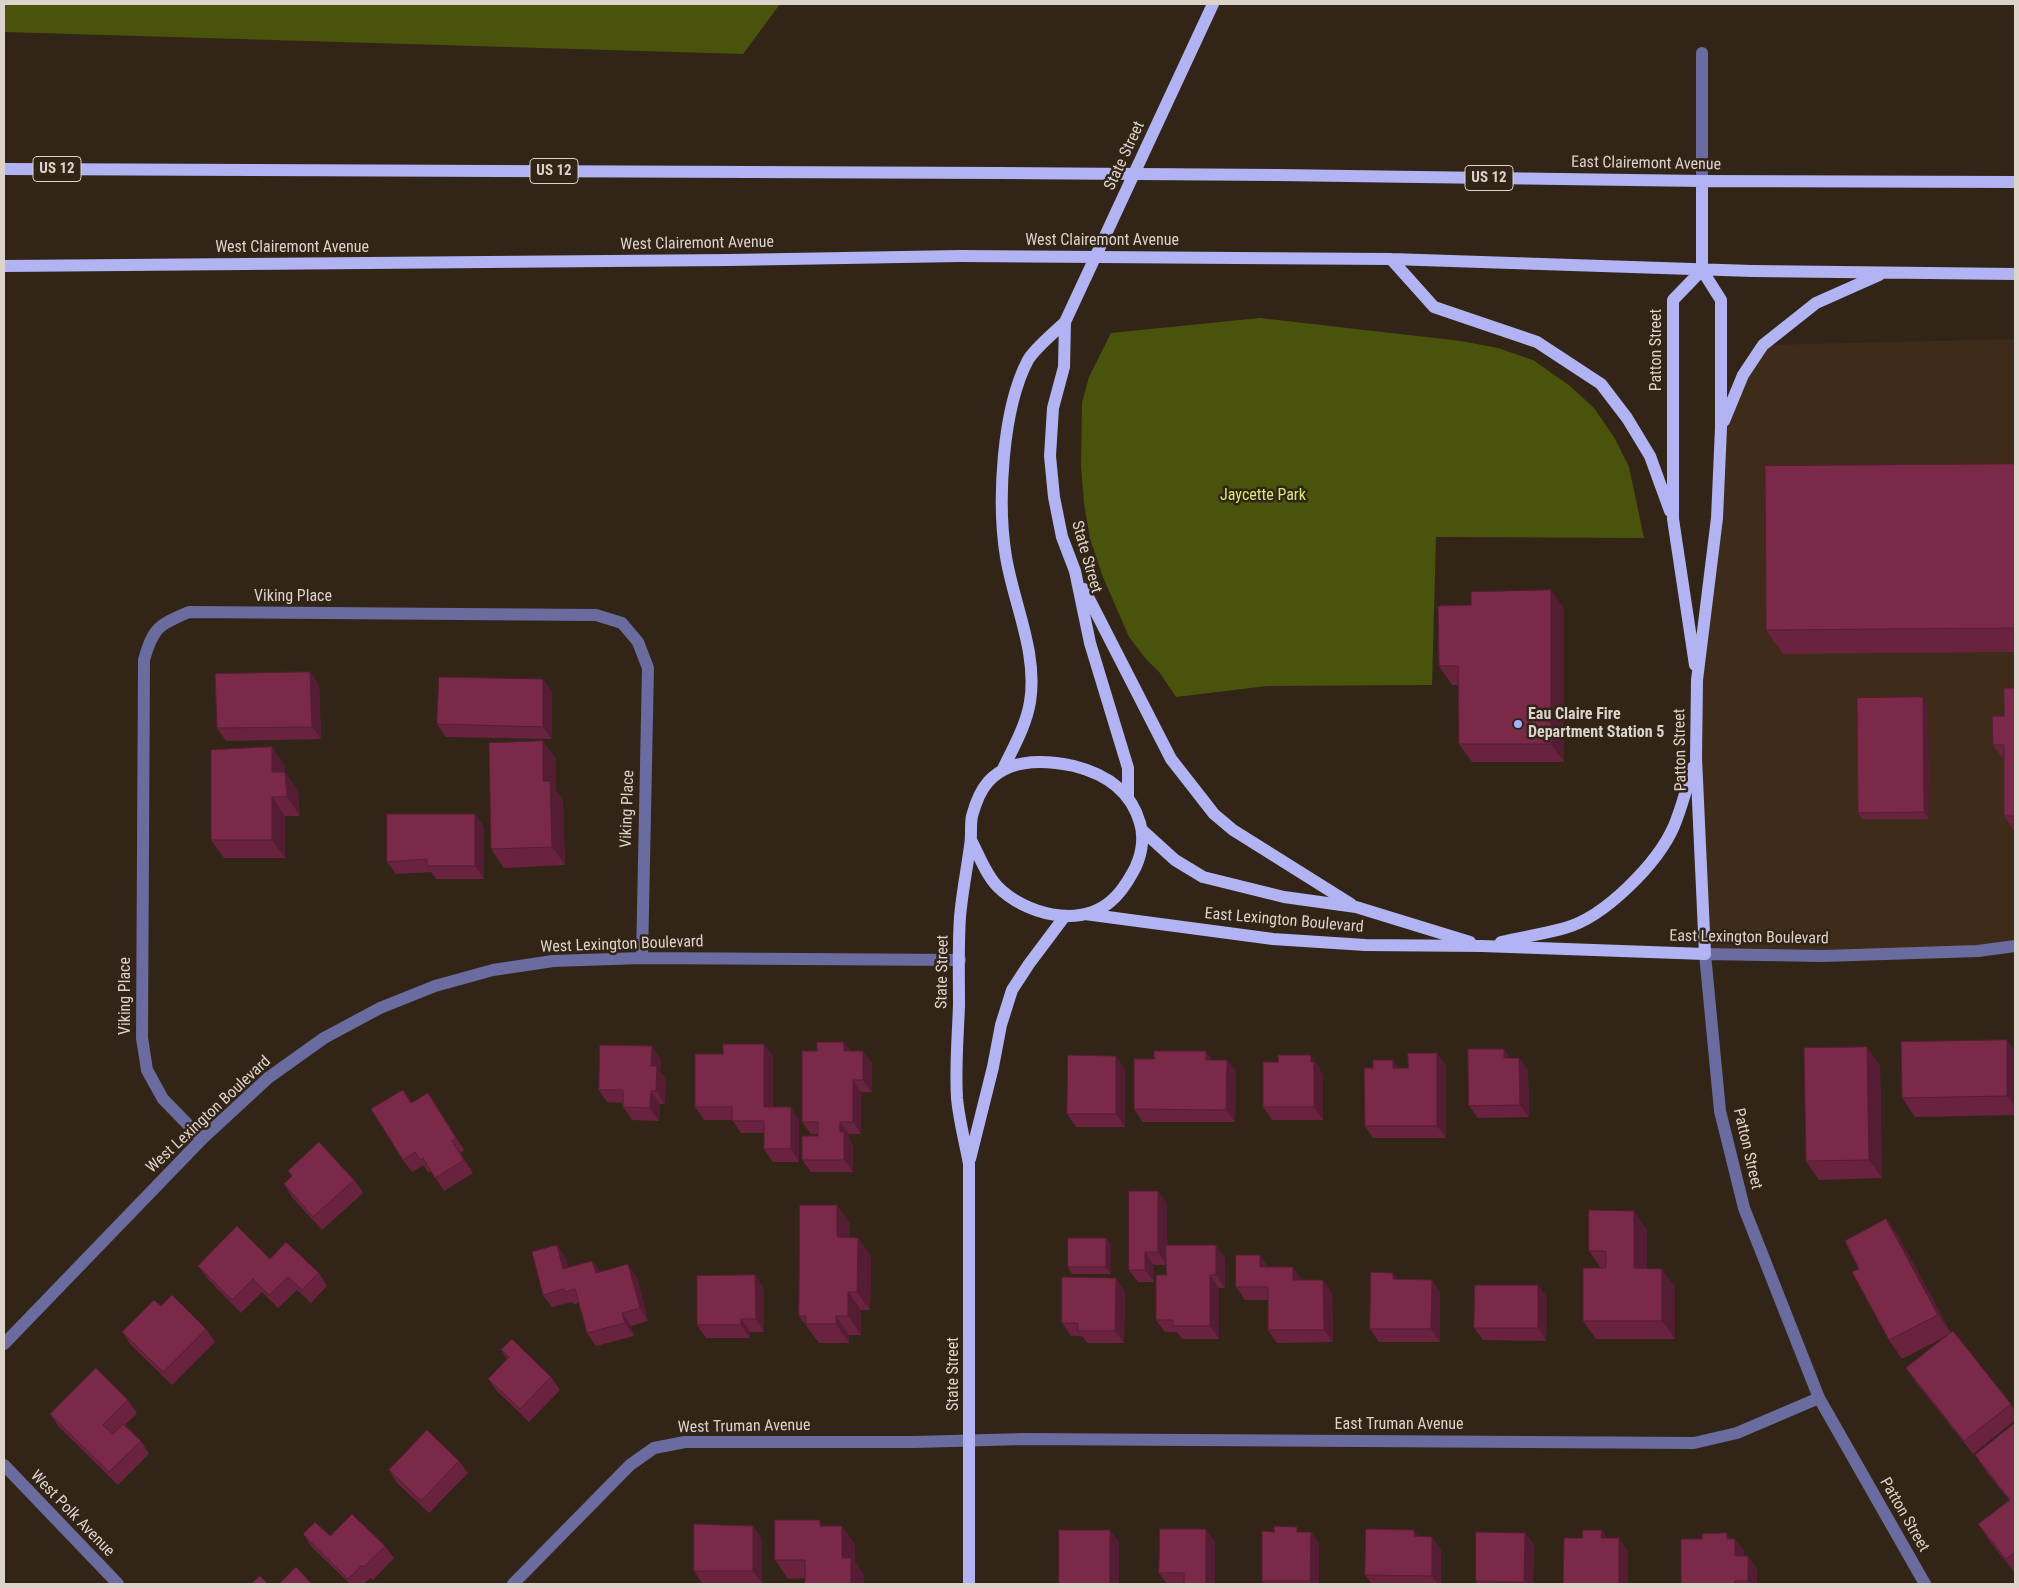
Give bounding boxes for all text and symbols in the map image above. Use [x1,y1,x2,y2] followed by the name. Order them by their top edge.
[1101,118,1149,194] street label: State Street
[1571,153,1721,175] street label: East Clairemont Avenue
[33,156,81,182] road number: US 12
[530,158,578,184] road number: US 12
[1465,166,1513,190] road number: US 12
[1025,231,1179,251] street label: West Clairemont Avenue
[620,233,774,255] street label: West Clairemont Avenue
[215,238,369,258] street label: West Clairemont Avenue
[1647,309,1667,391] street label: Patton Street
[1220,486,1306,506] park label: Jaycette Park
[1067,519,1105,595] street label: State Street
[254,587,332,607] street label: Viking Place
[1528,705,1664,743] place label: Eau Claire Fire Department Station 5
[1671,708,1691,792] street label: Patton Street
[1512,718,1524,730] marker: Eau Claire Fire Department Station 5
[617,770,639,848] street label: Viking Place
[1204,904,1364,938] street label: East Lexington Boulevard
[1669,927,1829,949] street label: East Lexington Boulevard
[540,933,704,957] street label: West Lexington Boulevard
[933,935,953,1009] street label: State Street
[116,957,136,1035] street label: Viking Place
[143,1052,275,1178] street label: West Lexington Boulevard
[1728,1107,1766,1191] street label: Patton Street
[944,1337,964,1411] street label: State Street
[1335,1415,1463,1435] street label: East Truman Avenue
[677,1416,811,1438] street label: West Truman Avenue
[26,1467,118,1561] street label: West Polk Avenue
[1875,1474,1933,1556] street label: Patton Street

